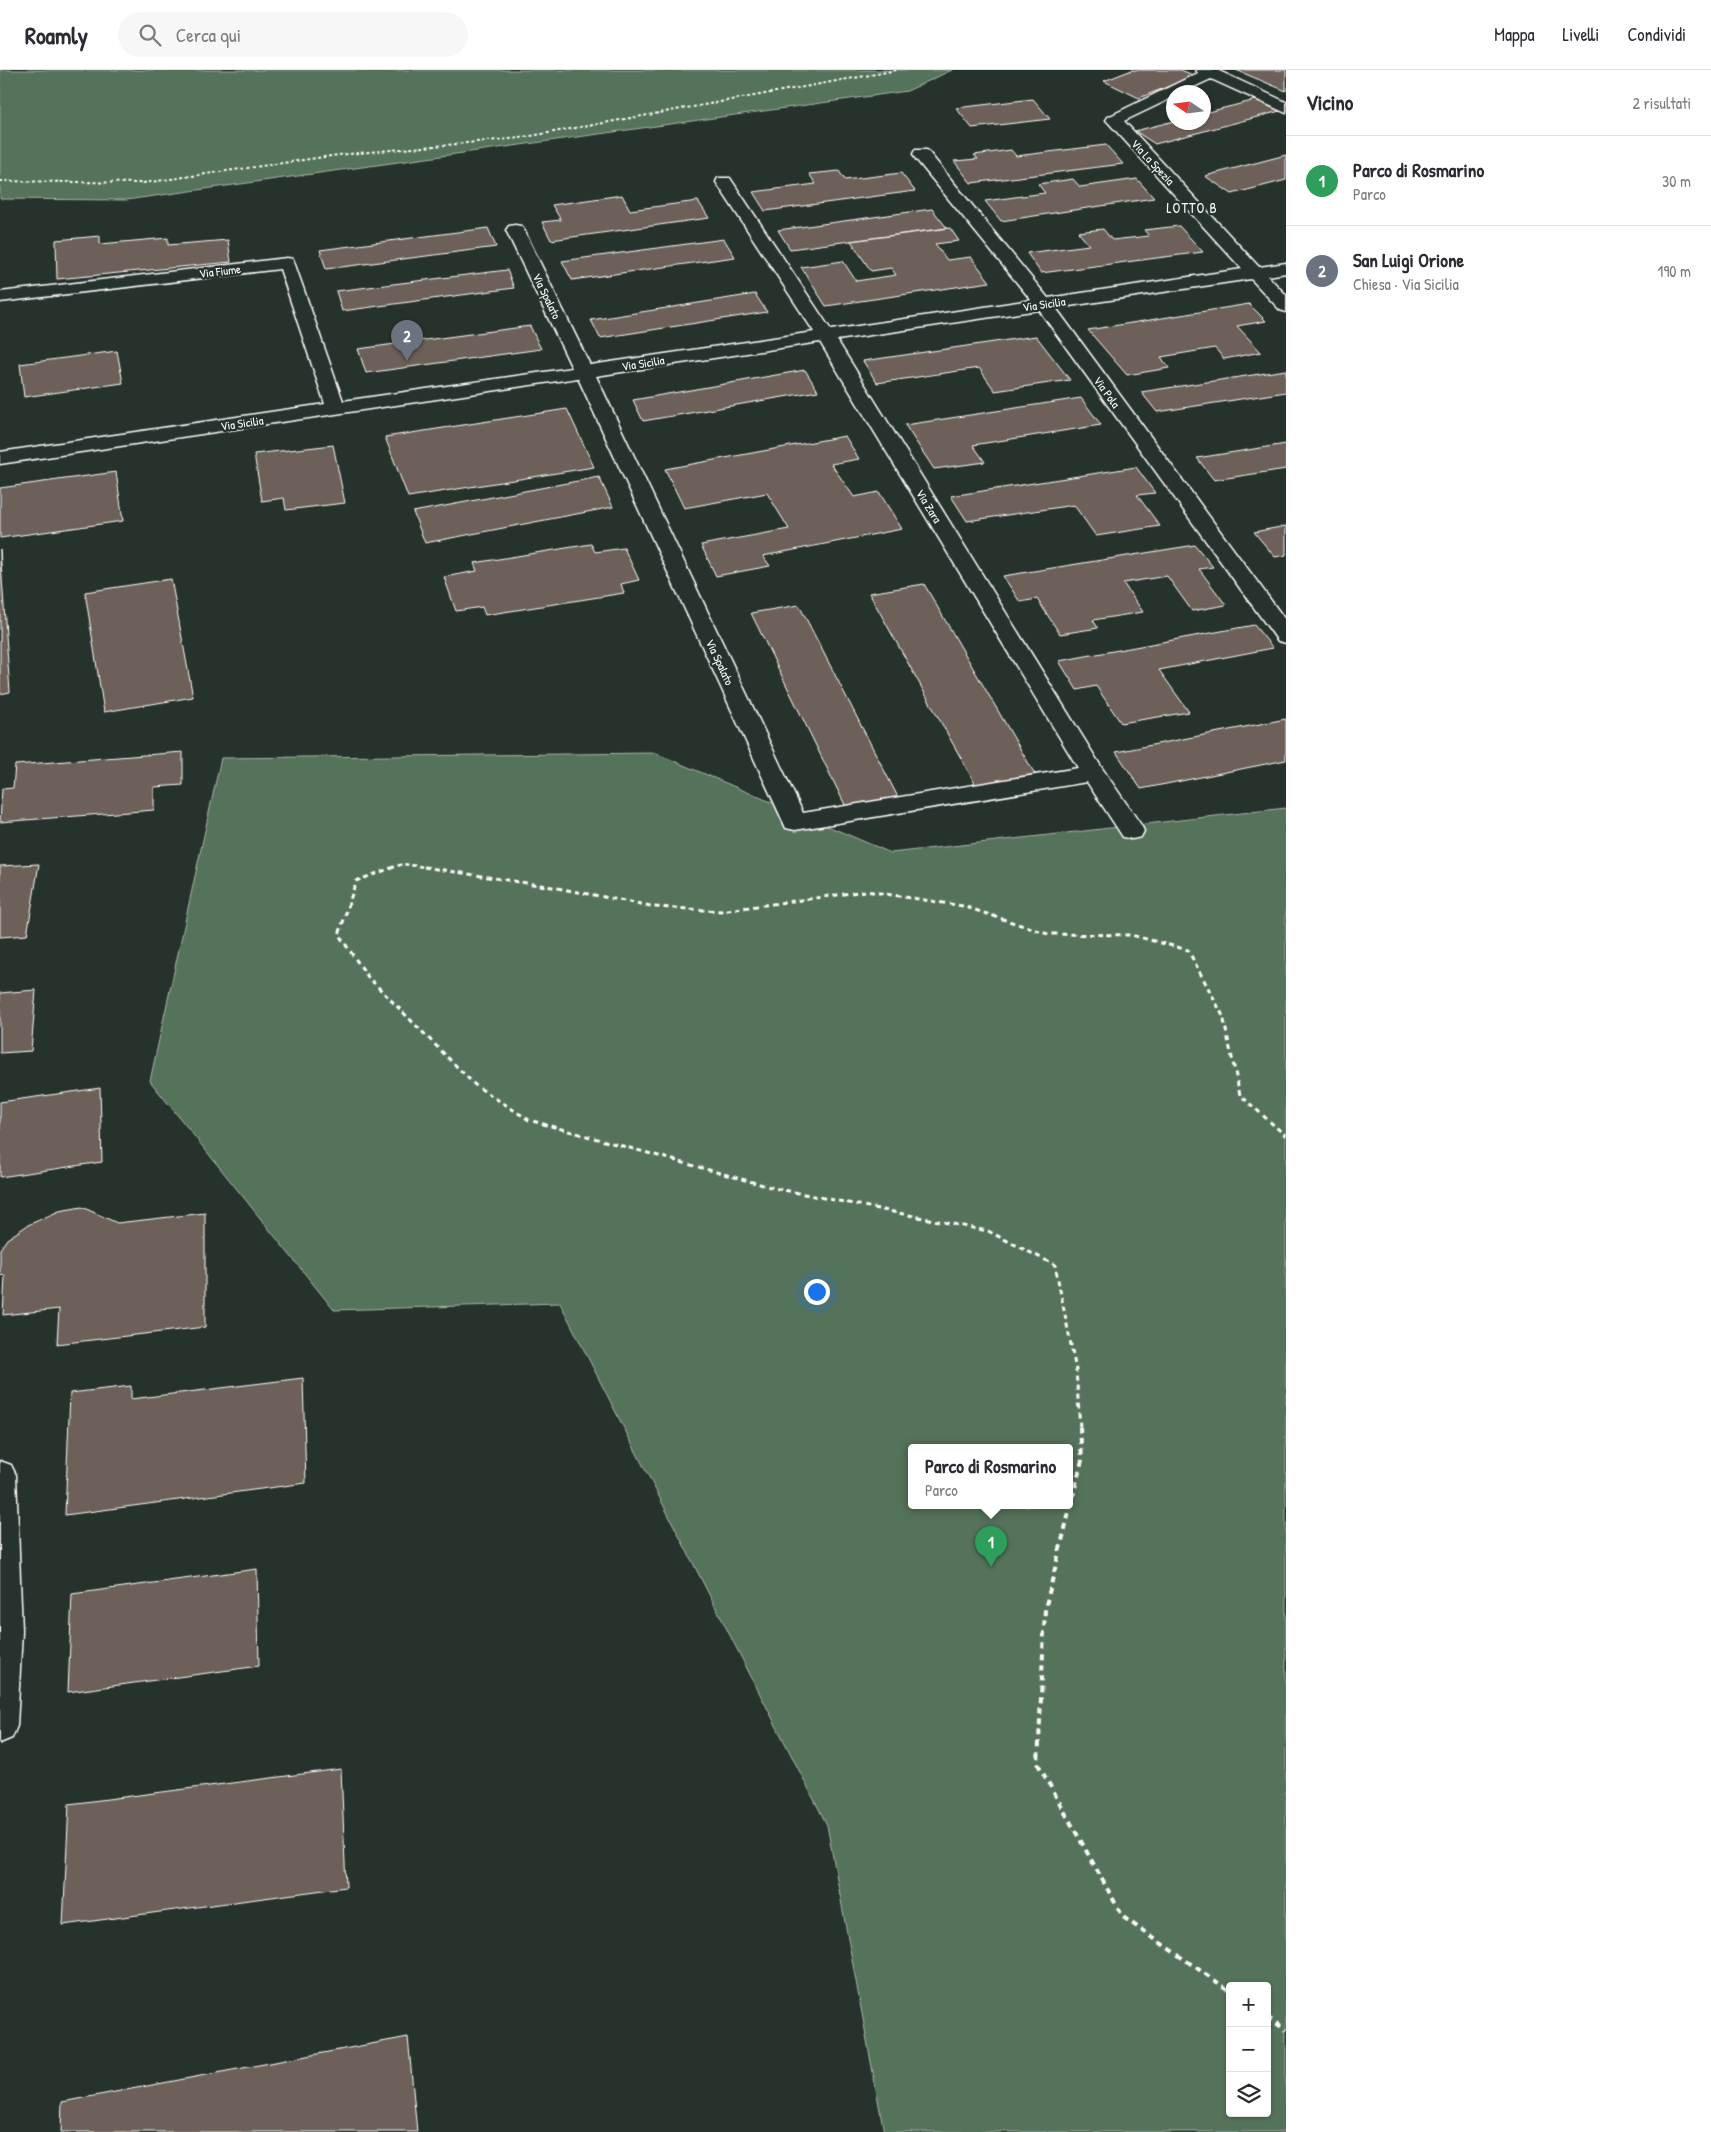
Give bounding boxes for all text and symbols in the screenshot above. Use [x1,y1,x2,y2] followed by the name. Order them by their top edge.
[118,12,468,57] search box
[25,19,88,51] text: Roamly
[136,21,164,49] icon: search
[176,22,241,48] text: Cerca qui
[1494,22,1535,47] text: Mappa
[1563,22,1599,47] text: Livelli
[1627,22,1686,47] text: Condividi
[1166,85,1211,130] north arrow
[1306,88,1353,117] text: Vicino
[1632,92,1691,114] text: 2 risultati
[1127,135,1179,189] street label: Via La Spezia
[1353,157,1484,183] text: Parco di Rosmarino
[1319,170,1325,192] text: 1
[1662,170,1691,192] text: 30 m
[1353,183,1386,205] text: Parco
[1166,198,1218,217] district label: LOTTO B
[1353,247,1464,273] text: San Luigi Orione
[198,260,242,282] street label: Via Fiume
[1318,260,1326,282] text: 2
[1658,260,1691,282] text: 190 m
[529,270,565,322] street label: Via Spalato
[1353,273,1459,295] text: Chiesa · Via Sicilia
[1022,293,1067,315] street label: Via Sicilia
[391,320,423,361] pin: 2
[620,351,666,375] street label: Via Sicilia
[1090,373,1124,412] street label: Via Pola
[220,412,265,434] street label: Via Sicilia
[912,486,946,526] street label: Via Zara
[702,636,738,688] street label: Via Spalato
[804,1279,830,1305] your location
[908,1444,1073,1509] popup
[925,1453,1056,1479] text: Parco di Rosmarino
[925,1479,958,1501] text: Parco
[975,1526,1007,1567] pin: 1
[1226,1982,1271,2117] map controls
[1226,1982,1271,2027] button: +
[1226,2027,1271,2072] button: −
[1226,2072,1271,2117] button: layers

